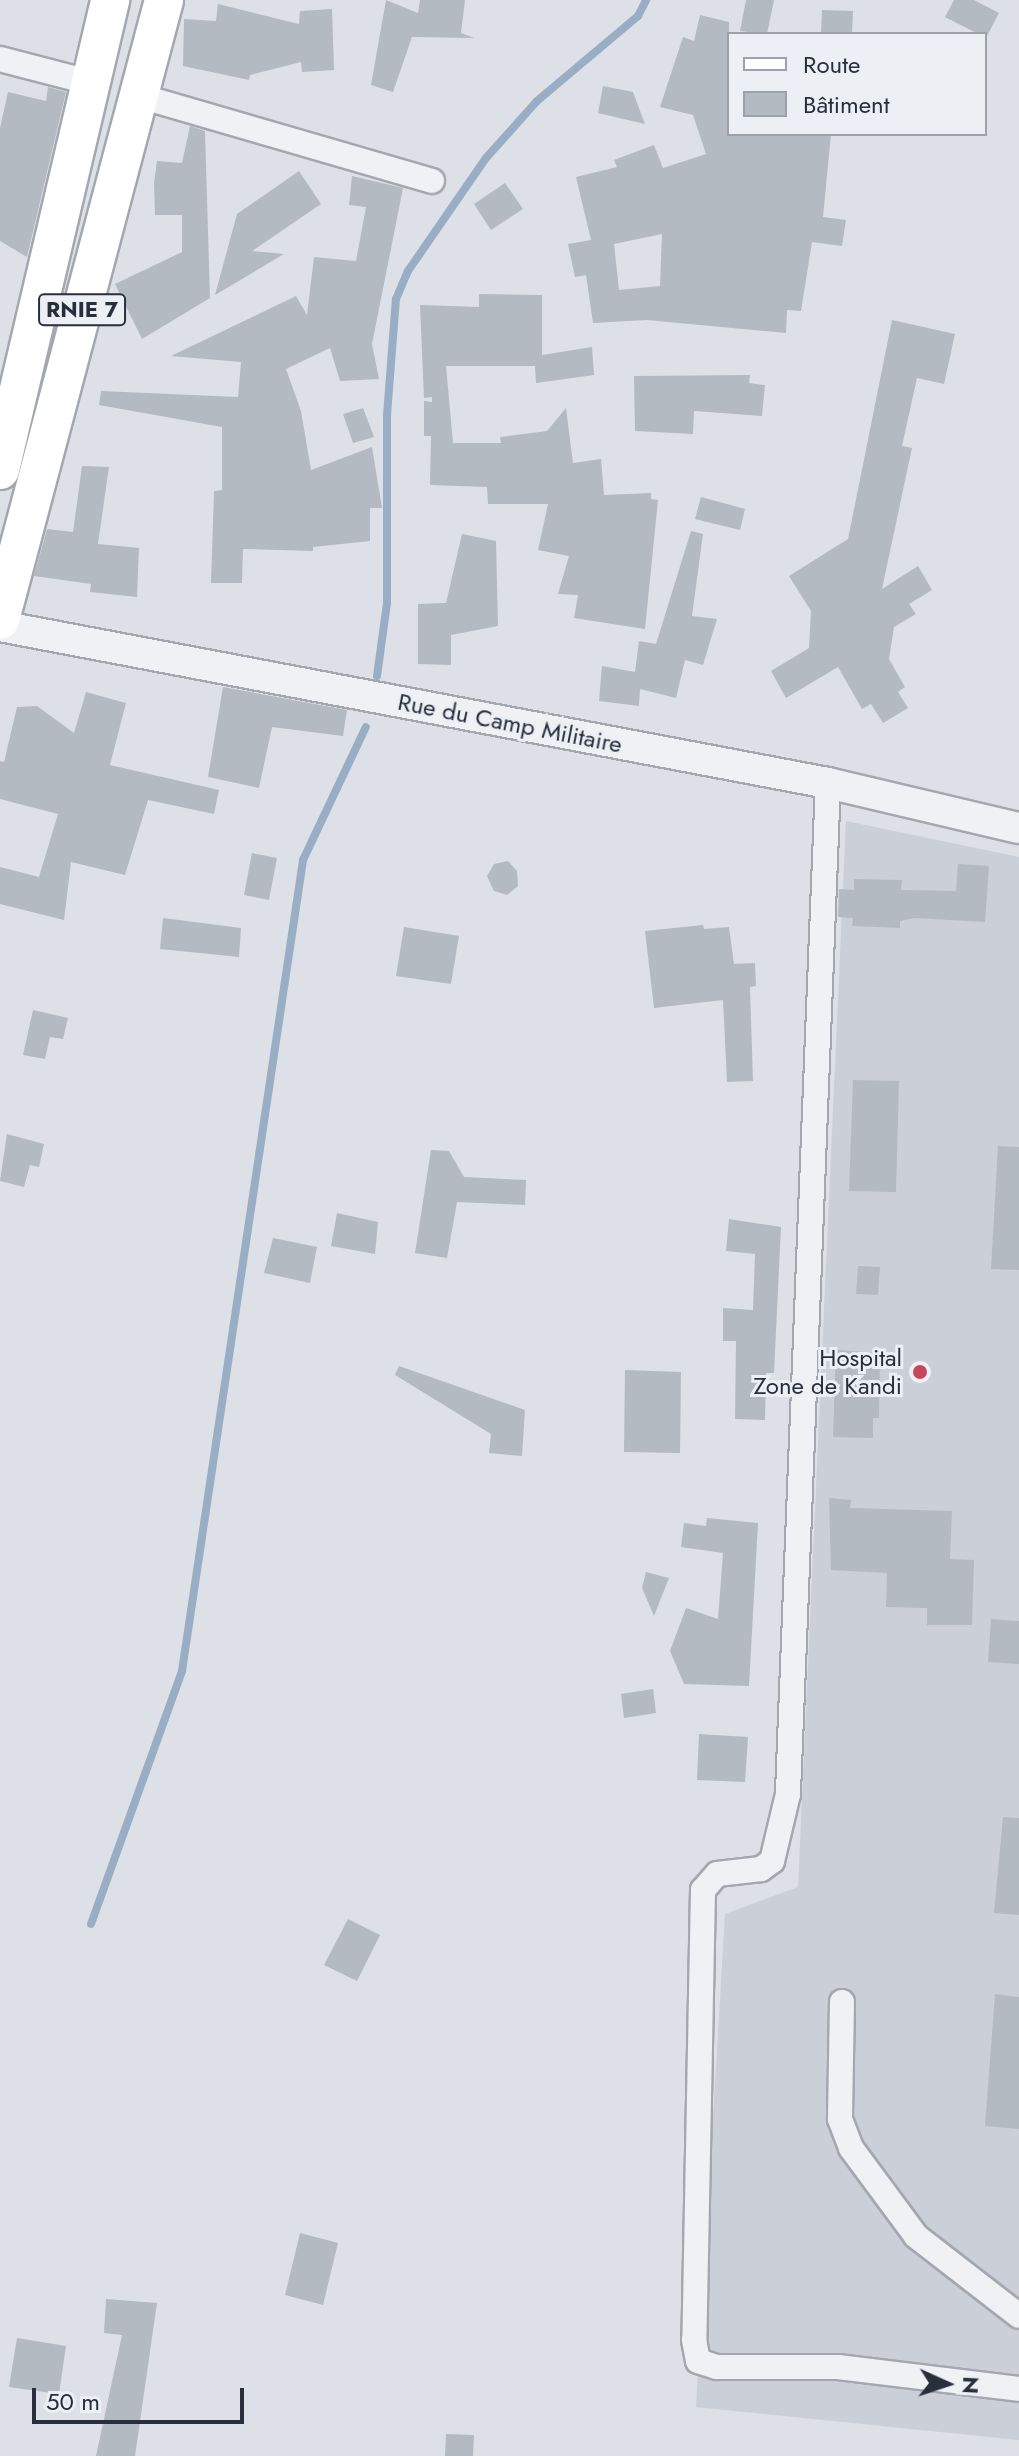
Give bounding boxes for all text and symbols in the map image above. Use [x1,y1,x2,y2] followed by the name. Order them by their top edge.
[727,32,987,136] legend
[803,47,860,82] text: Route
[803,87,889,122] text: Bâtiment
[38,292,126,328] road number: RNIE 7
[395,687,625,759] street label: Rue du Camp Militaire
[754,1344,902,1400] place label: Hospital Zone de Kandi
[909,1361,931,1383] marker: Hospital Zone de Kandi
[907,2344,987,2424] north arrow
[36,2372,248,2422] scale bar
[955,2376,987,2395] text: N
[46,2384,100,2419] text: 50 m

